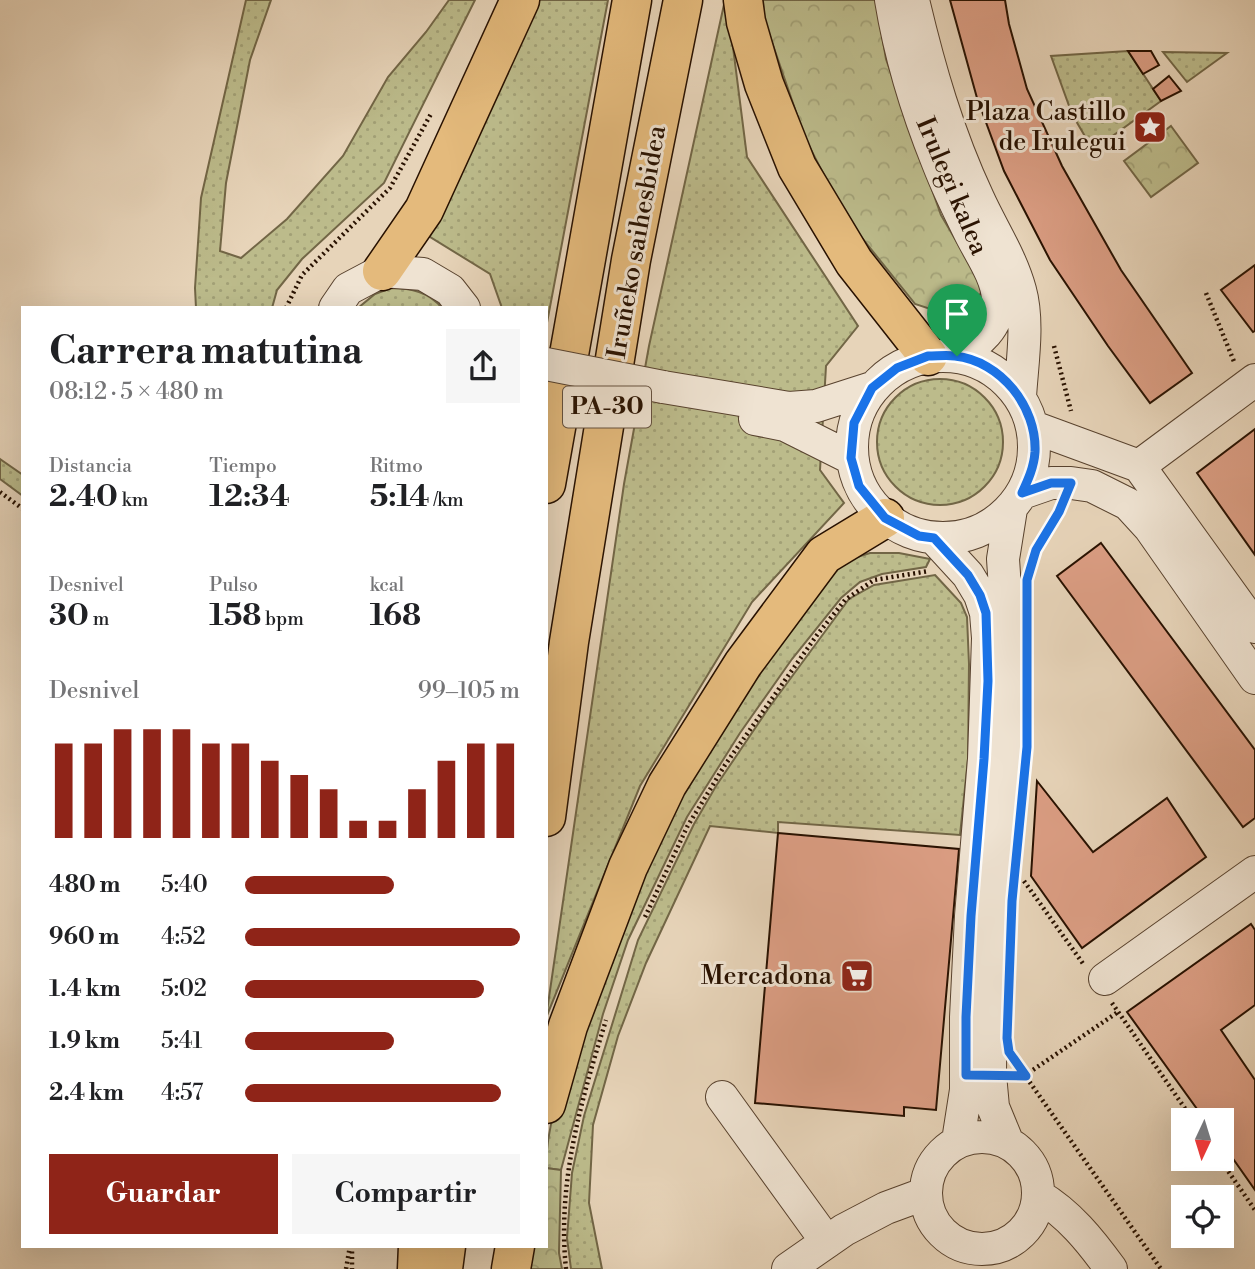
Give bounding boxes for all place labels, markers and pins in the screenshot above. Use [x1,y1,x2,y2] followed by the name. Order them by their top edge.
[966,96,1126,158] place label: Plaza Castillo de Irulegui
[1131,108,1169,146] place icon: Plaza Castillo de Irulegui
[927,284,987,356] pin
[838,957,876,995] supermarket icon: Mercadona
[701,960,833,992] place label: Mercadona

